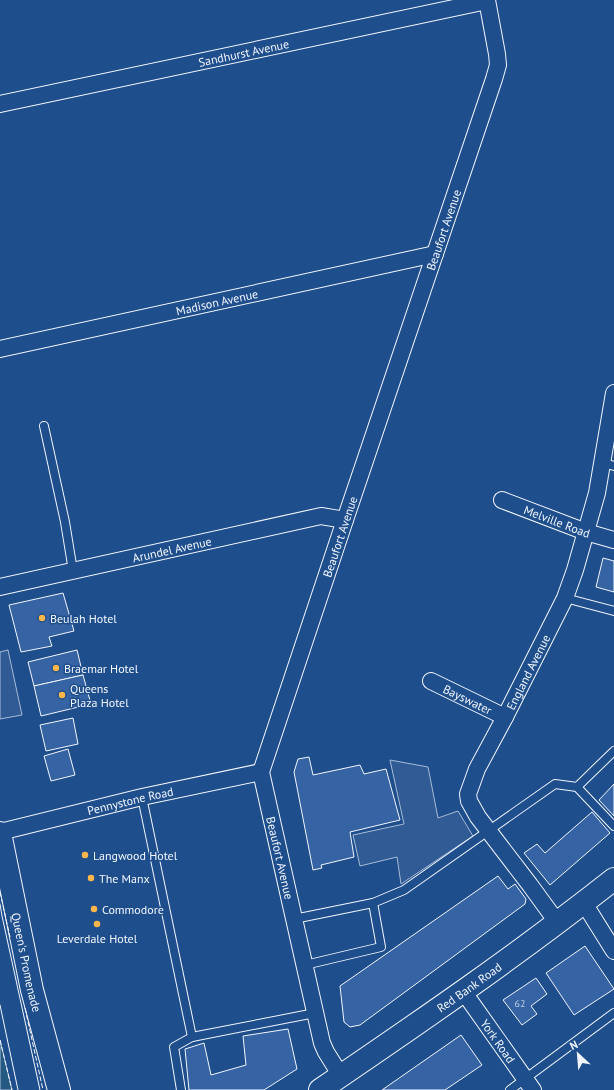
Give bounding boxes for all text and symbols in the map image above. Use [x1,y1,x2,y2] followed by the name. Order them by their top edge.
[197,36,290,69] street label: Sandhurst Avenue
[422,187,464,272] street label: Beaufort Avenue
[174,285,259,318] street label: Madison Avenue
[319,494,360,579] street label: Beaufort Avenue
[522,502,592,540] street label: Melville Road
[131,533,213,565] street label: Arundel Avenue
[50,611,117,626] place label: Beulah Hotel
[37,613,47,623] marker: Beulah Hotel
[503,632,553,712] street label: England Avenue
[64,661,139,676] place label: Braemar Hotel
[51,663,61,673] marker: Braemar Hotel
[70,681,129,710] place label: Queens Plaza Hotel
[441,681,495,717] street label: Bayswater
[57,690,67,700] marker: Queens Plaza Hotel
[86,783,175,818] street label: Pennystone Road
[263,815,297,901] street label: Beaufort Avenue
[93,848,178,863] place label: Langwood Hotel
[80,850,90,860] marker: Langwood Hotel
[99,871,150,886] place label: The Manx
[86,873,96,883] marker: The Manx
[102,902,164,917] place label: Commodore
[89,904,99,914] marker: Commodore
[9,911,45,1014] street label: Queen's Promenade
[92,919,102,929] marker: Leverdale Hotel
[57,931,138,946] place label: Leverdale Hotel
[434,959,504,1015] street label: Red Bank Road
[515,997,525,1010] house number: 62
[478,1016,519,1066] street label: York Road
[558,1034,598,1074] north arrow
[567,1037,580,1053] text: N

